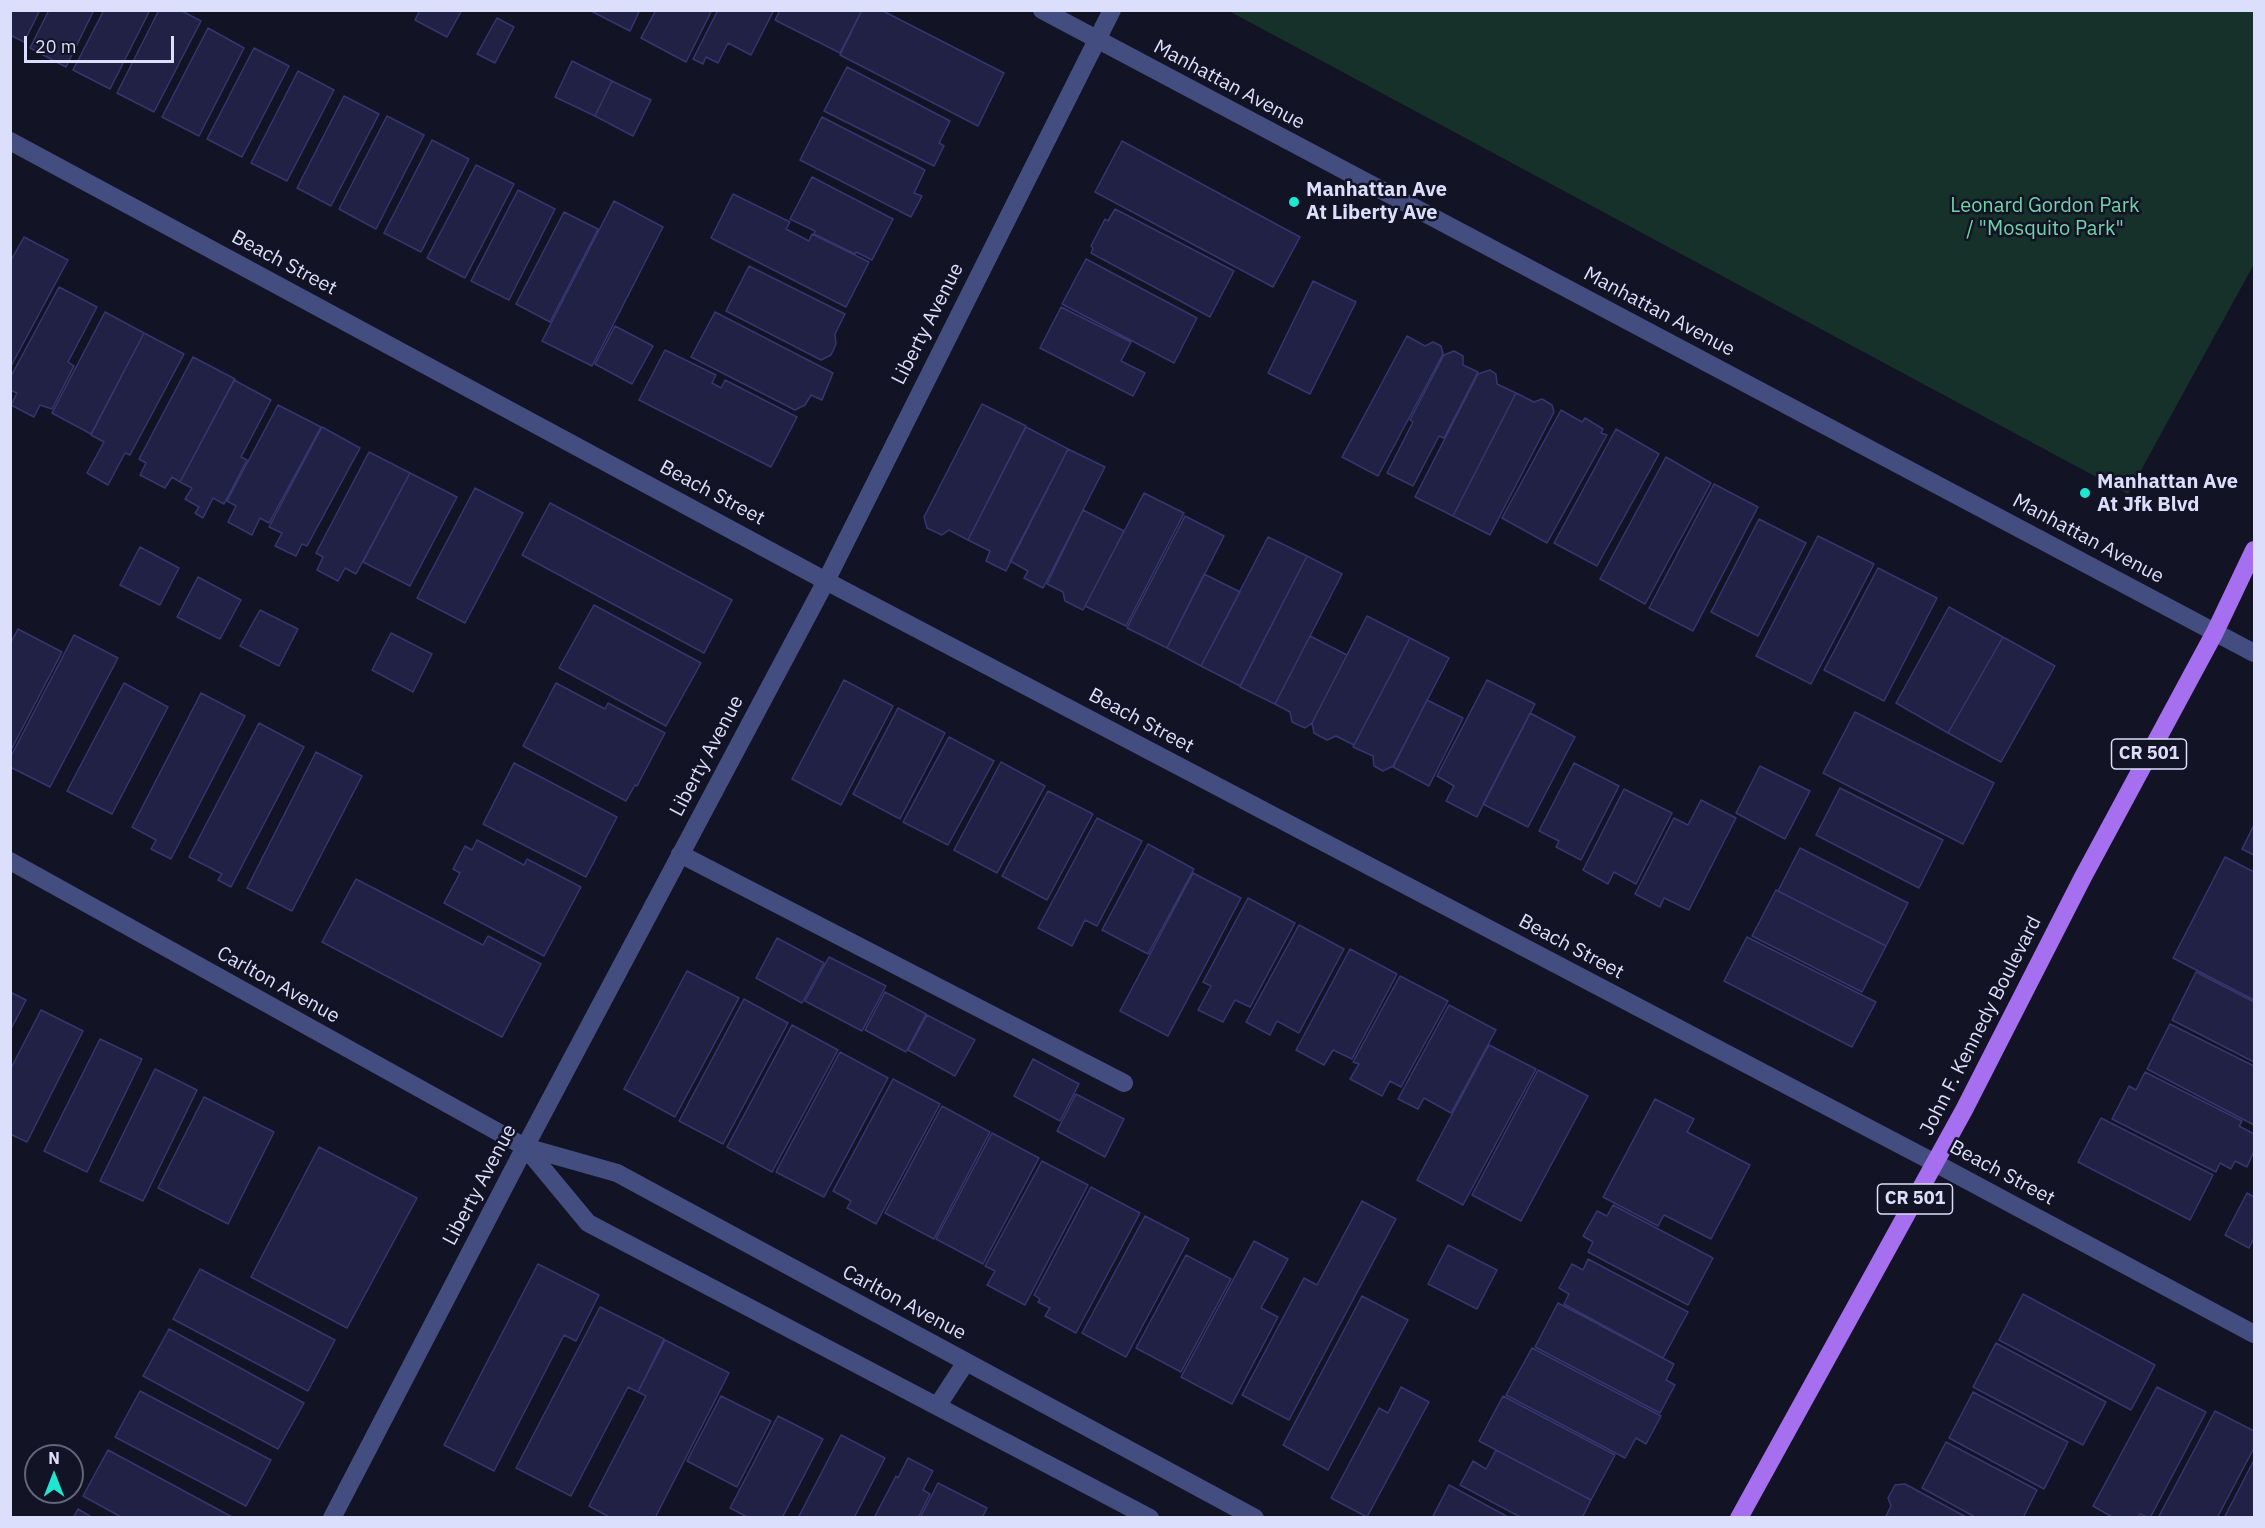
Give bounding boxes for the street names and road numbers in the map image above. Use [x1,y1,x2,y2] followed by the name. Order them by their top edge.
[1149,35,1309,135] street label: Manhattan Avenue
[227,225,341,301] street label: Beach Street
[887,259,969,389] street label: Liberty Avenue
[1579,262,1739,362] street label: Manhattan Avenue
[655,455,769,531] street label: Beach Street
[2008,489,2168,589] street label: Manhattan Avenue
[1084,683,1198,759] street label: Beach Street
[665,691,749,821] street label: Liberty Avenue
[2112,739,2186,769] road number: CR 501
[1514,909,1628,985] street label: Beach Street
[1915,912,2047,1140] street label: John F. Kennedy Boulevard
[212,941,344,1029] street label: Carlton Avenue
[438,1120,522,1250] street label: Liberty Avenue
[1945,1135,2059,1211] street label: Beach Street
[1878,1184,1952,1214] road number: CR 501
[838,1260,970,1346] street label: Carlton Avenue

